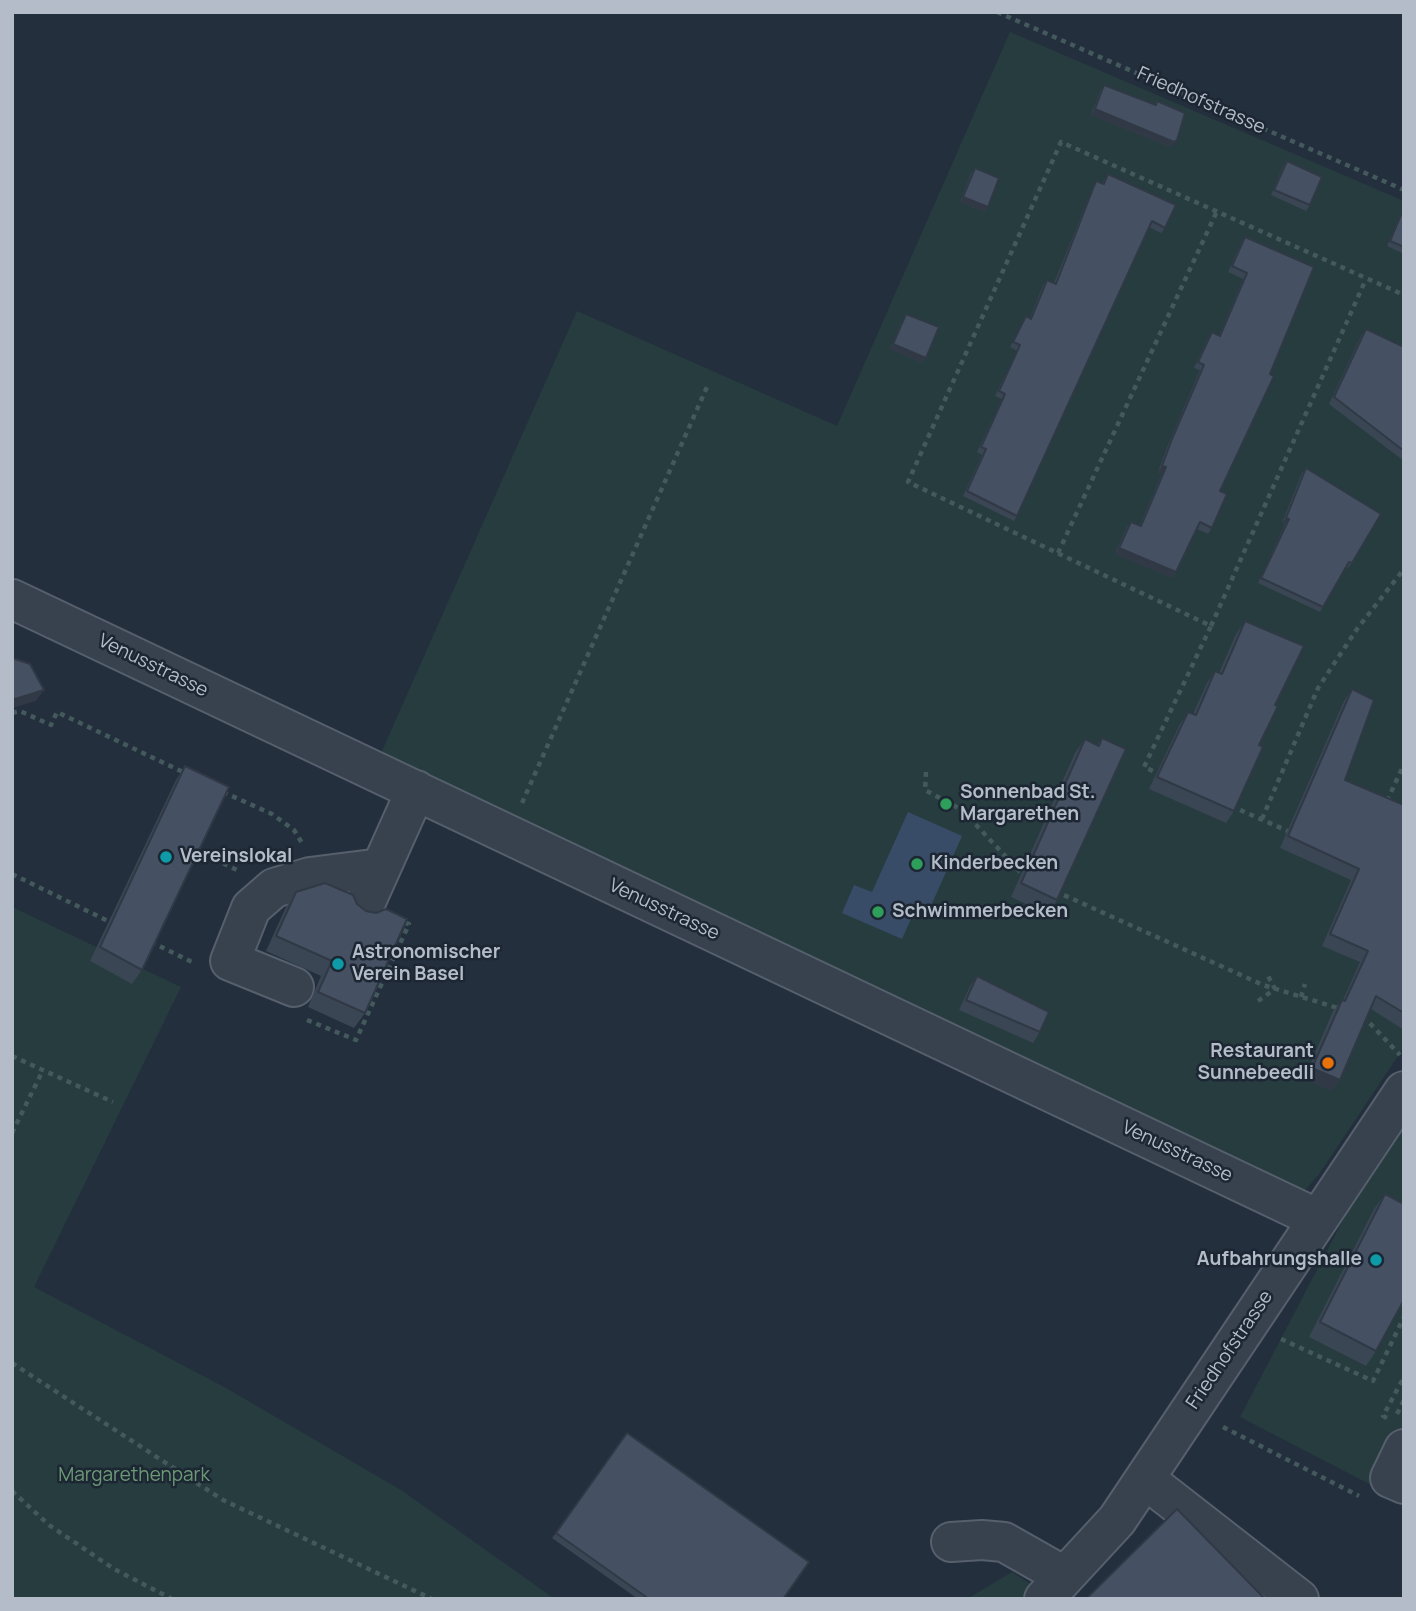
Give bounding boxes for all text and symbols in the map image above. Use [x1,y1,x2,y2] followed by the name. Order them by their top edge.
[1133,62,1269,140] street label: Friedhofstrasse
[94,630,212,702] street label: Venusstrasse
[960,782,1096,826] place label: Sonnenbad St. Margarethen
[938,796,954,812] marker: Sonnenbad St. Margarethen
[180,846,292,868] place label: Vereinslokal
[158,849,174,865] marker: Vereinslokal
[931,853,1058,875] place label: Kinderbecken
[909,856,925,872] marker: Kinderbecken
[605,874,723,946] street label: Venusstrasse
[892,901,1068,923] place label: Schwimmerbecken
[870,904,886,920] marker: Schwimmerbecken
[352,942,500,986] place label: Astronomischer Verein Basel
[330,956,346,972] marker: Astronomischer Verein Basel
[1198,1041,1314,1085] place label: Restaurant Sunnebeedli
[1320,1055,1336,1071] marker: Restaurant Sunnebeedli
[1118,1116,1236,1188] street label: Venusstrasse
[1197,1249,1362,1271] place label: Aufbahrungshalle
[1368,1252,1384,1268] marker: Aufbahrungshalle
[1182,1286,1278,1414] street label: Friedhofstrasse
[58,1465,210,1487] park label: Margarethenpark

